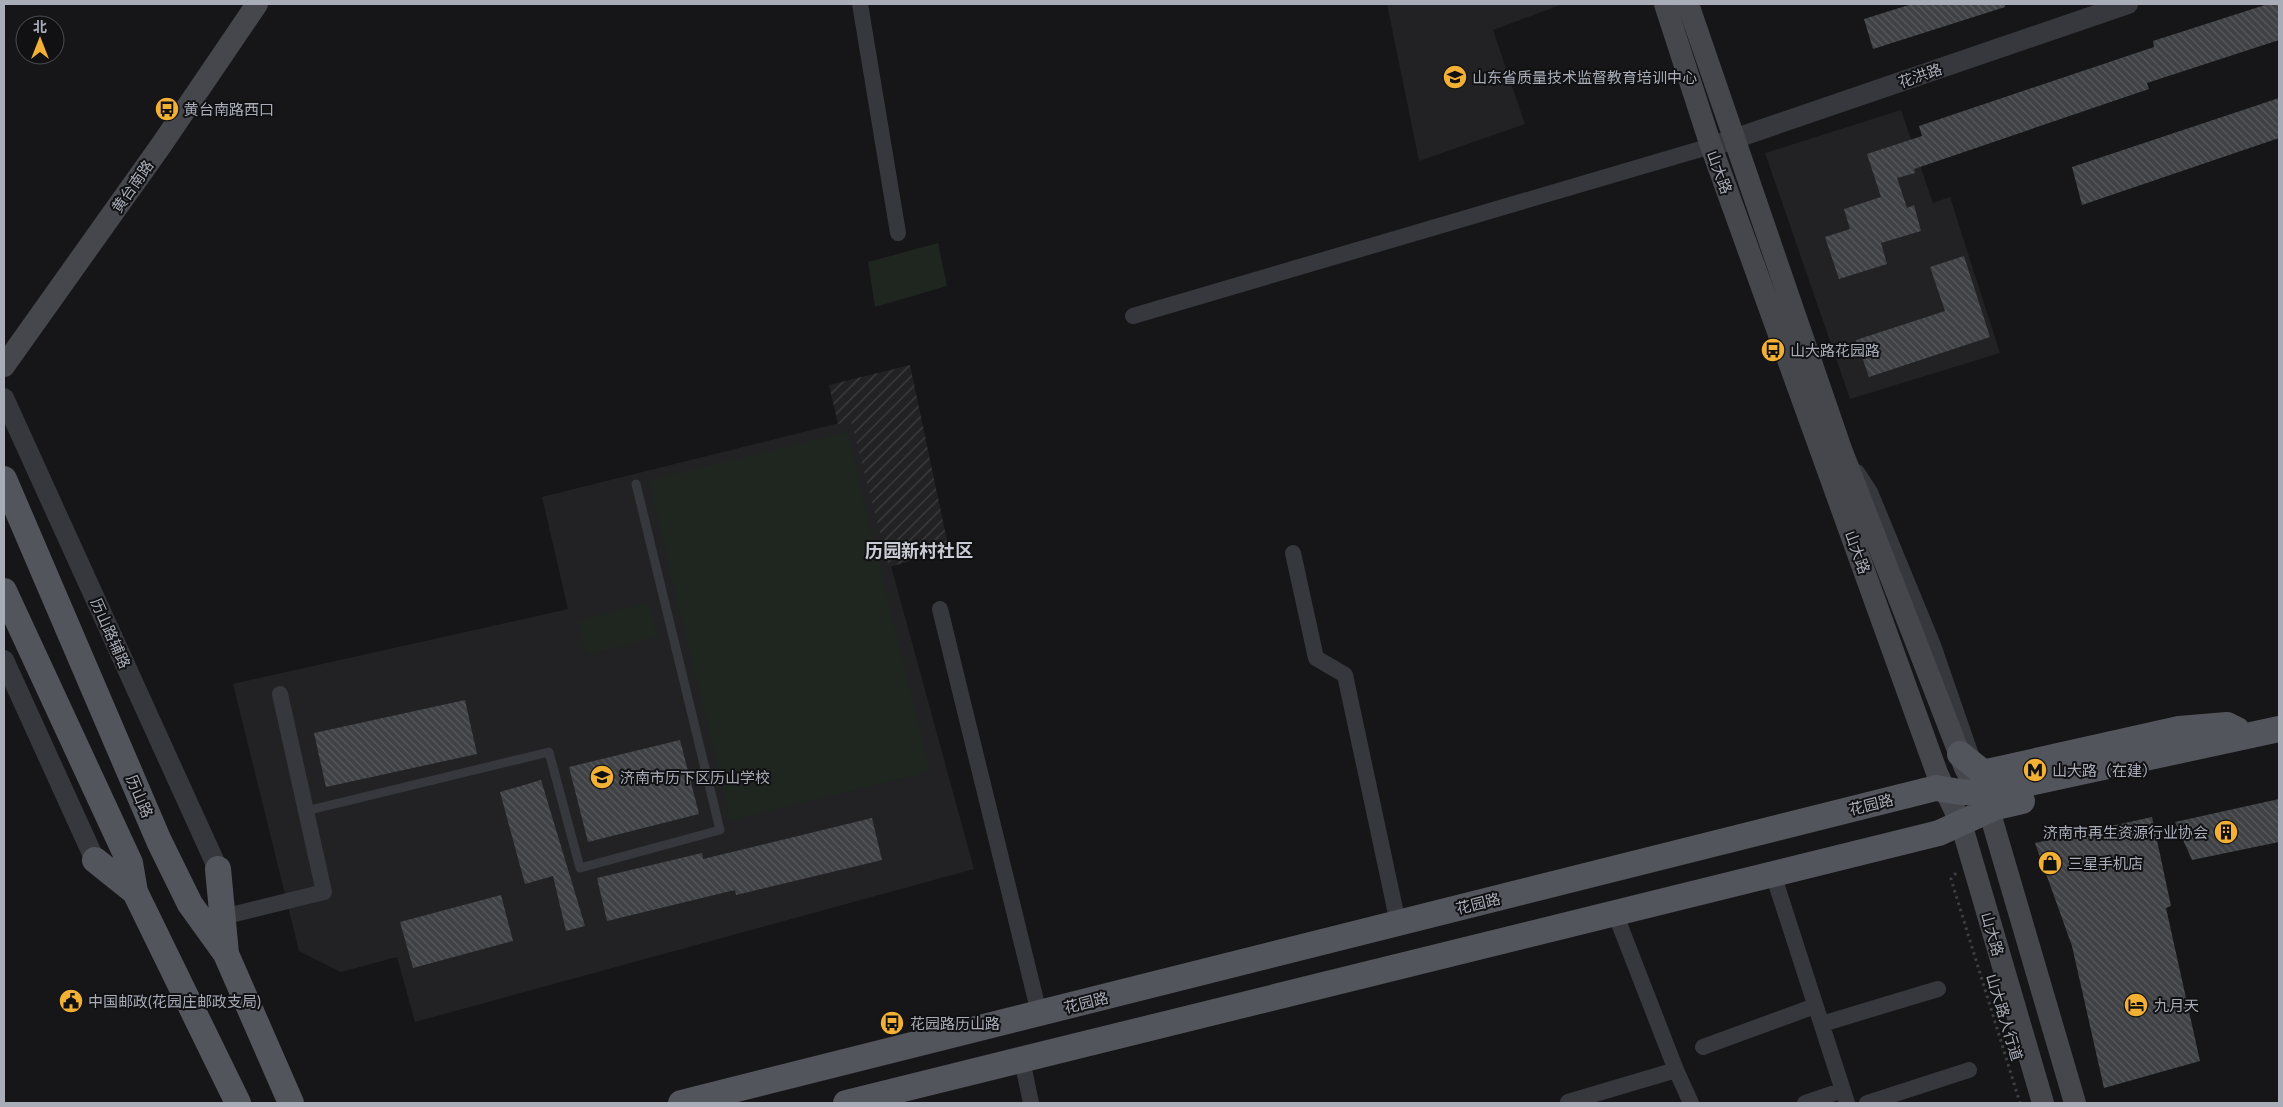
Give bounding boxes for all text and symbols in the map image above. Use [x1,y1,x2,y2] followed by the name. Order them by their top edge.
[15,15,65,65] north arrow
[33,18,47,35] text: 北
[1896,59,1944,91] street label: 花洪路
[1442,64,1468,90] school or university icon: 山东省质量技术监督教育培训中心
[1472,68,1697,86] place label: 山东省质量技术监督教育培训中心
[154,96,180,122] bus stop icon: 黄台南路西口
[184,100,274,118] place label: 黄台南路西口
[1704,148,1736,196] street label: 山大路
[107,156,157,216] street label: 黄台南路
[1760,337,1786,363] bus stop icon: 山大路花园路
[1790,341,1880,359] place label: 山大路花园路
[1842,528,1874,576] street label: 山大路
[865,539,973,561] district label: 历园新村社区
[88,595,134,671] street label: 历山路辅路
[2022,757,2048,783] metro station icon: 山大路（在建）
[2052,761,2157,779] place label: 山大路（在建）
[589,764,615,790] school or university icon: 济南市历下区历山学校
[620,768,770,786] place label: 济南市历下区历山学校
[123,772,157,820] street label: 历山路
[1847,790,1895,818] street label: 花园路
[2213,819,2239,845] building icon: 济南市再生资源行业协会
[2043,823,2208,841] place label: 济南市再生资源行业协会
[2037,850,2063,876] shop icon: 三星手机店
[2068,854,2143,872] place label: 三星手机店
[1454,889,1502,917] street label: 花园路
[1978,910,2008,958] street label: 山大路
[1983,971,2027,1063] street label: 山大路人行道
[58,988,84,1014] public building icon: 中国邮政(花园庄邮政支局)
[1062,988,1110,1016] street label: 花园路
[88,992,261,1010] place label: 中国邮政(花园庄邮政支局)
[2123,992,2149,1018] hotel icon: 九月天
[2154,996,2199,1014] place label: 九月天
[879,1010,905,1036] bus stop icon: 花园路历山路
[910,1014,1000,1032] place label: 花园路历山路

